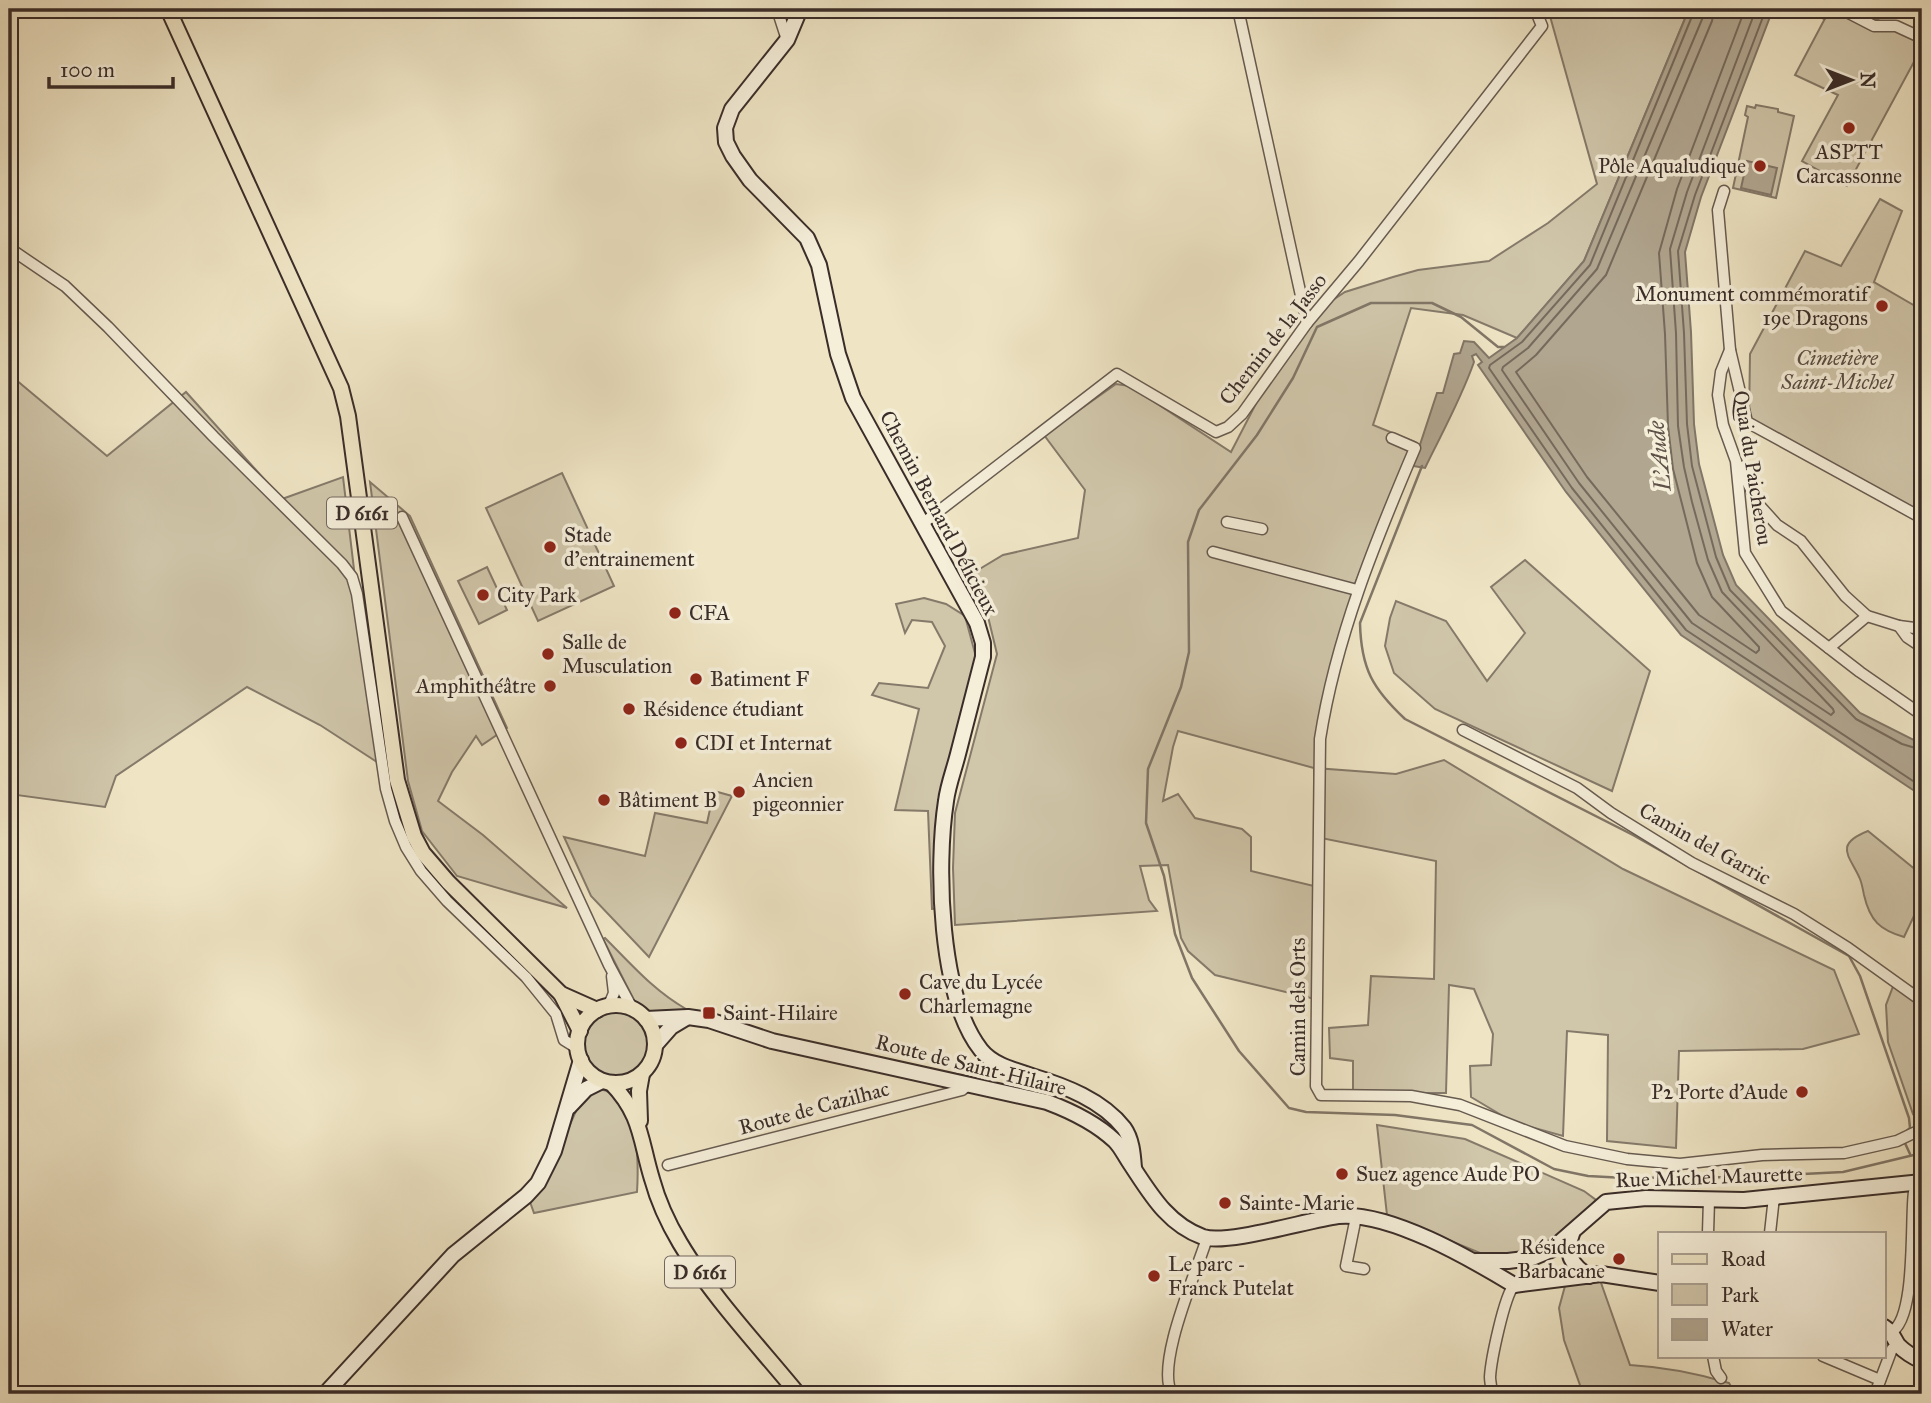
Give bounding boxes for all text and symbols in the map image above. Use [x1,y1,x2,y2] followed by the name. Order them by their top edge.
[49,46,173,90] scale bar
[1815,46,1885,116] north arrow
[60,57,115,83] text: 100 m
[1856,72,1879,88] text: N
[1841,120,1857,136] marker: ASPTT Carcassonne
[1796,139,1902,189] place label: ASPTT Carcassonne
[1598,153,1746,179] place label: Pôle Aqualudique
[1752,158,1768,174] marker: Pôle Aqualudique
[1214,268,1333,410] street label: Chemin de la Jasso
[1635,281,1871,331] place label: Monument commémoratif 19e Dragons
[1874,298,1890,314] marker: Monument commémoratif 19e Dragons
[1780,345,1895,395] park label: Cimetière Saint-Michel
[1728,389,1778,547] street label: Quai du Paicherou
[874,406,1004,620] street label: Chemin Bernard Délicieux
[1641,419,1677,493] water label: L'Aude
[327,498,397,528] road number: D 6161
[564,522,695,572] place label: Stade d'entrainement
[542,539,558,555] marker: Stade d'entrainement
[497,582,577,608] place label: City Park
[475,587,491,603] marker: City Park
[689,600,730,626] place label: CFA
[667,605,683,621] marker: CFA
[562,629,672,679] place label: Salle de Musculation
[540,646,556,662] marker: Salle de Musculation
[710,666,810,692] place label: Batiment F
[688,671,704,687] marker: Batiment F
[415,673,536,699] place label: Amphithéâtre
[542,678,558,694] marker: Amphithéâtre
[643,696,804,722] place label: Résidence étudiant
[621,701,637,717] marker: Résidence étudiant
[695,730,832,756] place label: CDI et Internat
[673,735,689,751] marker: CDI et Internat
[752,767,844,817] place label: Ancien pigeonnier
[731,784,747,800] marker: Ancien pigeonnier
[618,787,717,813] place label: Bâtiment B
[596,792,612,808] marker: Bâtiment B
[1635,797,1775,891] street label: Camin del Garric
[1285,938,1311,1076] street label: Camin dels Orts
[919,969,1043,1019] place label: Cave du Lycée Charlemagne
[897,986,913,1002] marker: Cave du Lycée Charlemagne
[723,1000,838,1026] place label: Saint-Hilaire
[701,1005,717,1021] marker: Saint-Hilaire
[873,1029,1069,1101] street label: Route de Saint-Hilaire
[736,1075,892,1141] street label: Route de Cazilhac
[1651,1079,1788,1105] place label: P2 Porte d'Aude
[1794,1084,1810,1100] marker: P2 Porte d'Aude
[1356,1161,1540,1187] place label: Suez agence Aude PO
[1615,1161,1803,1193] street label: Rue Michel Maurette
[1334,1166,1350,1182] marker: Suez agence Aude PO
[1239,1190,1355,1216] place label: Sainte-Marie
[1217,1195,1233,1211] marker: Sainte-Marie
[1658,1232,1885,1358] legend
[1517,1234,1605,1284] place label: Résidence Barbacane
[1721,1246,1766,1272] text: Road
[1168,1251,1294,1301] place label: Le parc - Franck Putelat
[1611,1251,1627,1267] marker: Résidence Barbacane
[665,1256,735,1288] road number: D 6161
[1146,1268,1162,1284] marker: Le parc - Franck Putelat
[1721,1282,1759,1308] text: Park
[1721,1316,1773,1342] text: Water

